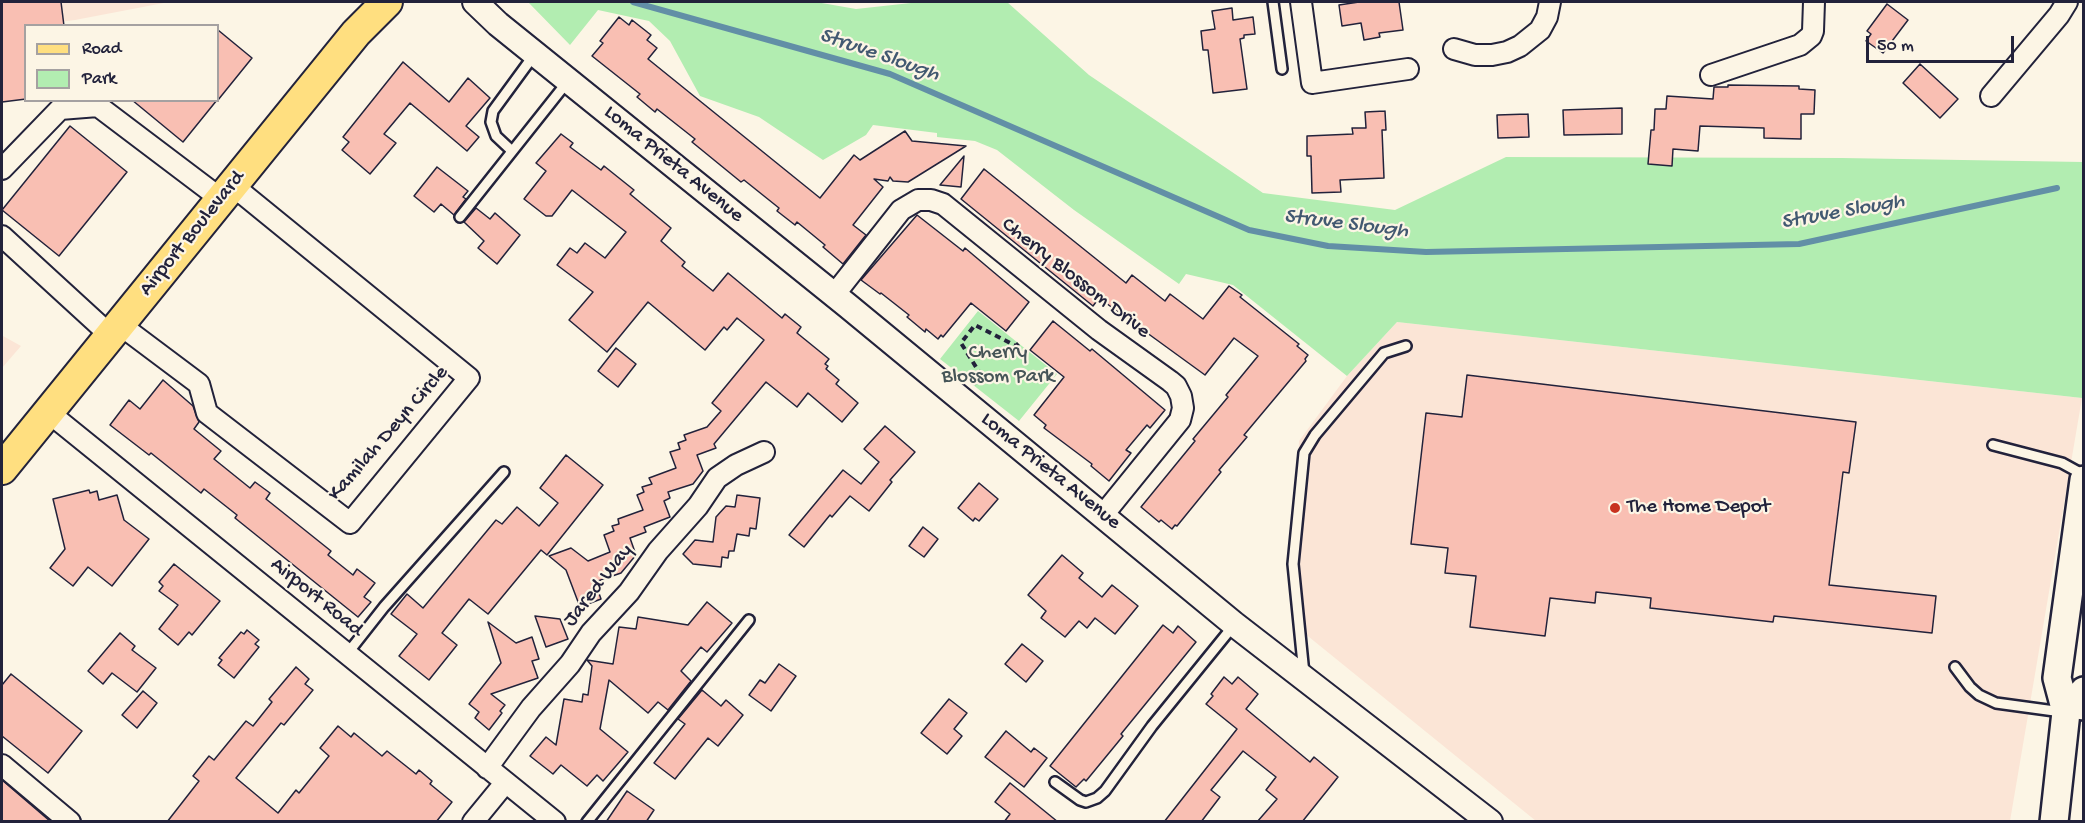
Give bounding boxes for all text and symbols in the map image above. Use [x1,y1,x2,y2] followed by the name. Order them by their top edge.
[816,23,942,89] water label: Struve Slough
[24,24,219,102] legend
[1869,24,2018,62] scale bar
[1877,36,1914,57] text: 50 m
[82,39,121,60] text: Road
[82,69,116,90] text: Park
[598,101,748,229] street label: Loma Prieta Avenue
[135,166,251,302] street label: Airport Boulevard
[1779,189,1907,237] water label: Struve Slough
[1283,204,1409,246] water label: Struve Slough
[996,213,1154,345] street label: Cherry Blossom Drive
[942,341,1054,391] park label: Cherry Blossom Park
[323,361,455,507] street label: Kamilah Deyn Circle
[975,408,1125,536] street label: Loma Prieta Avenue
[1627,495,1770,521] place label: The Home Depot
[1608,501,1622,515] marker: The Home Depot
[559,540,639,632] street label: Jared Way
[264,553,368,643] street label: Airport Road

